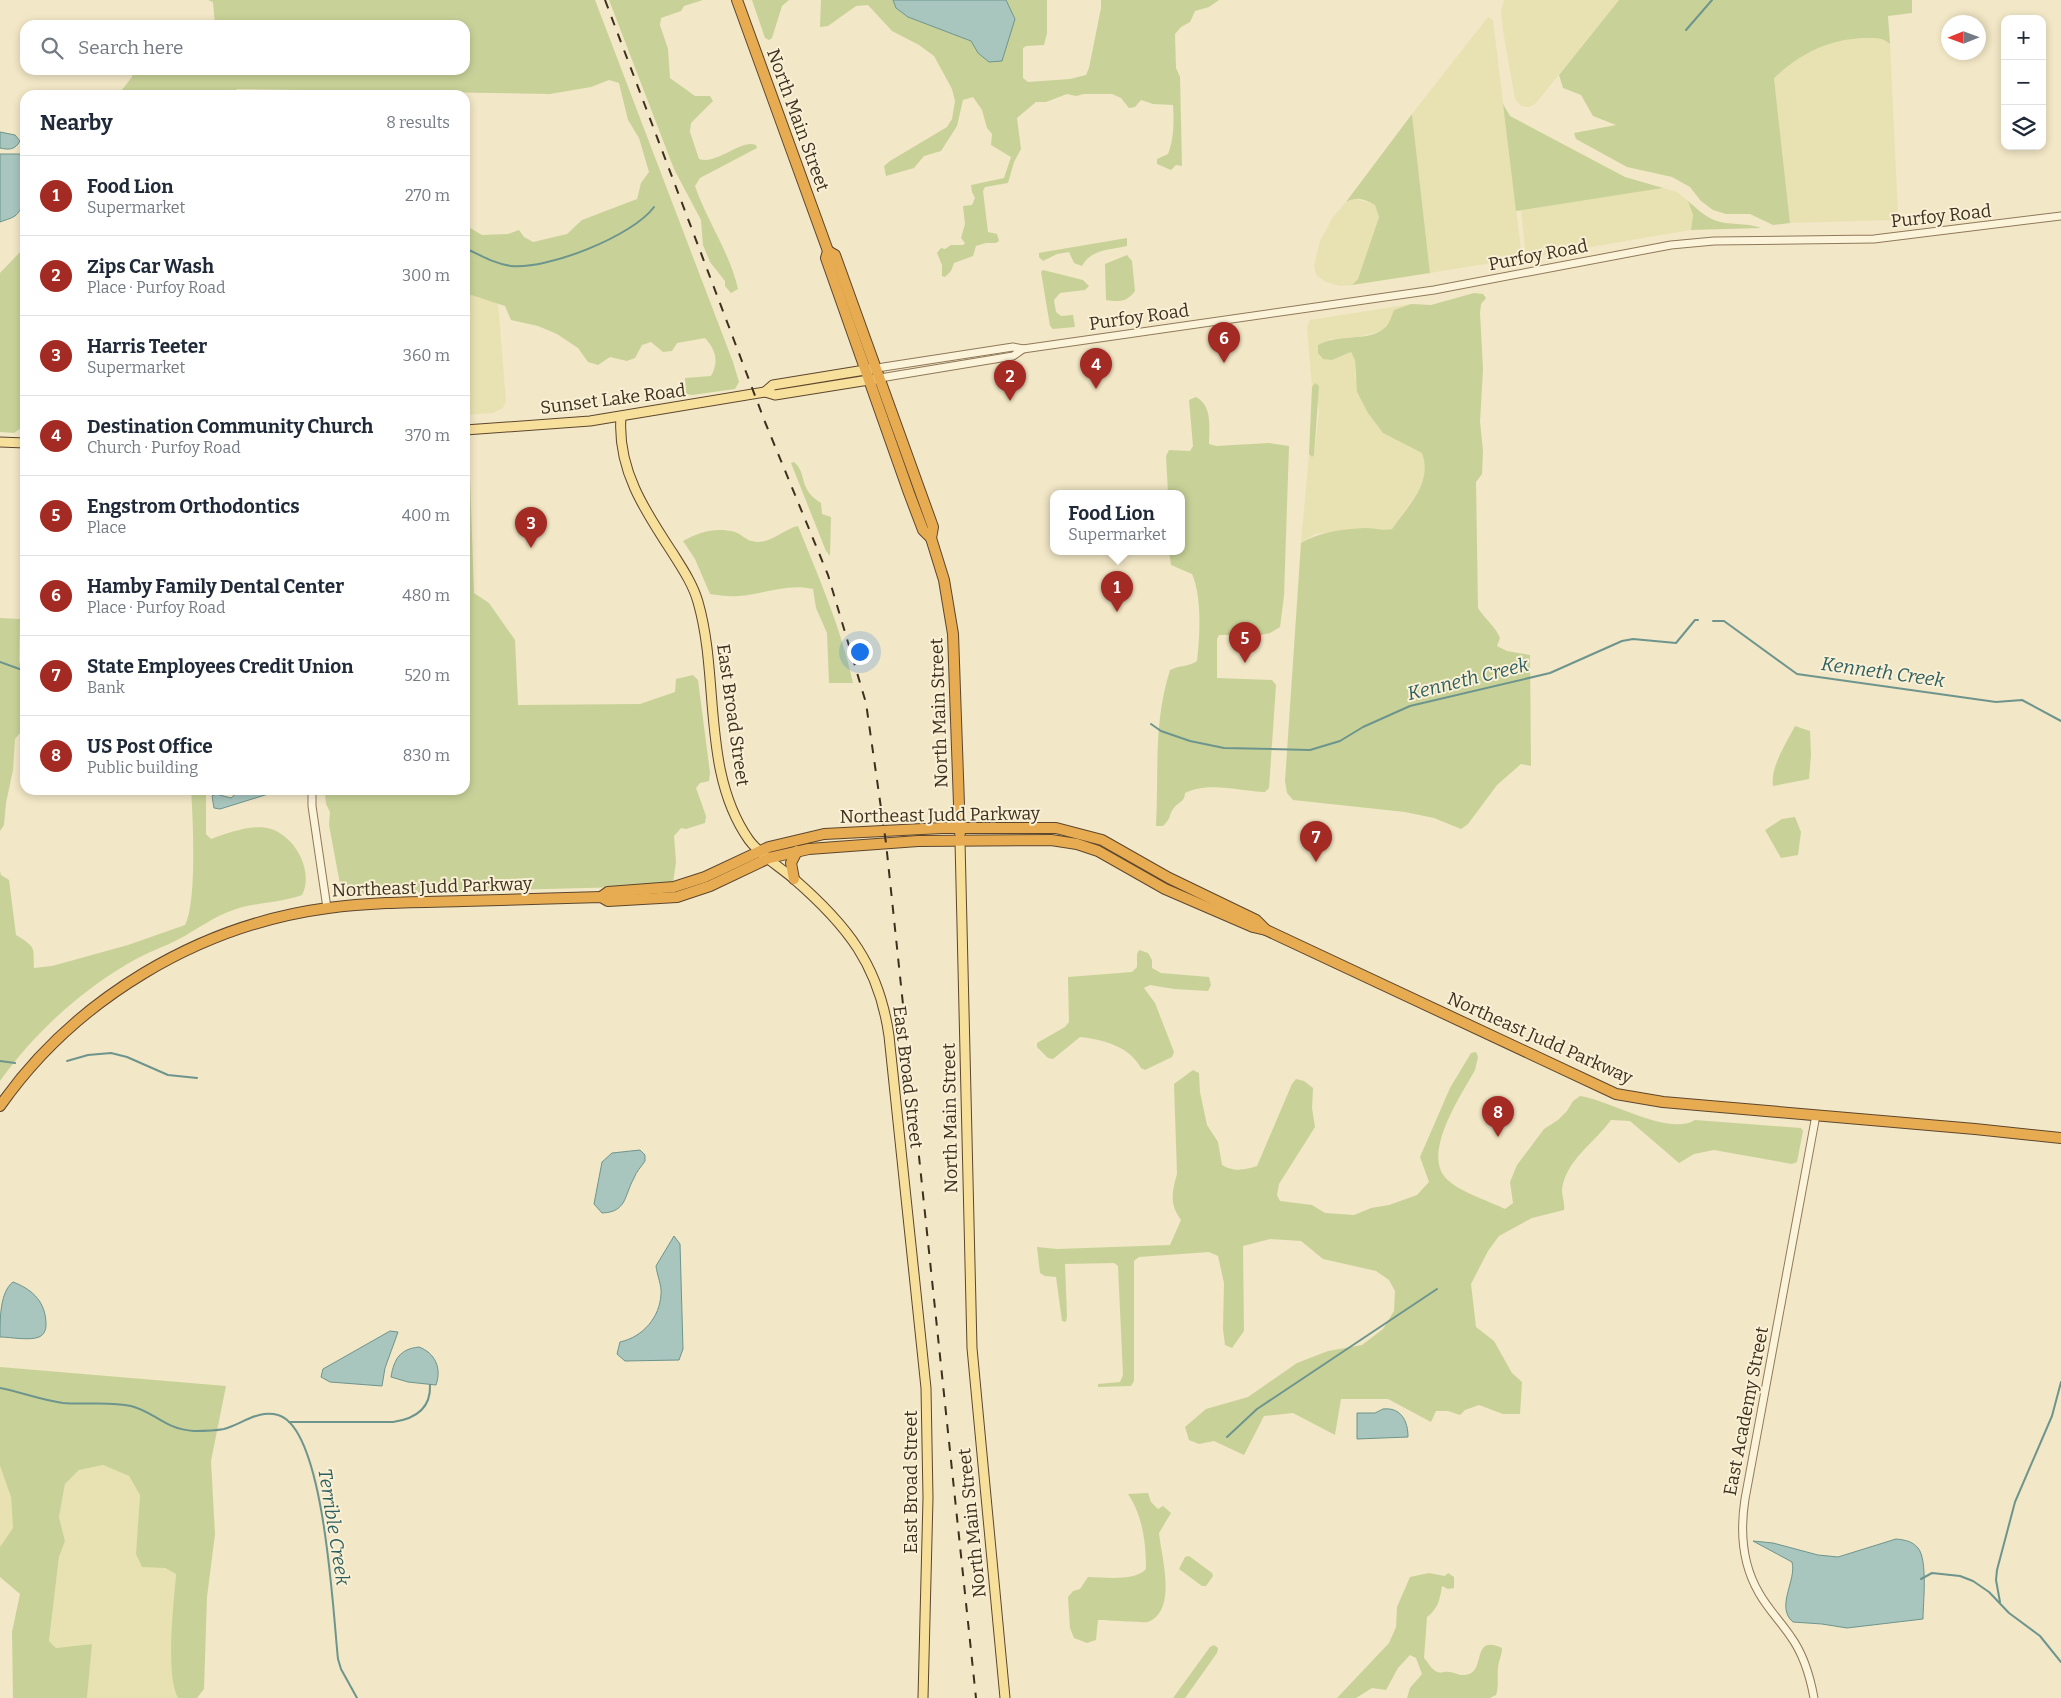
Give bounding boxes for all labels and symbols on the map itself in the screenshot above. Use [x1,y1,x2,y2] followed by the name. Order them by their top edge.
[1941,15,1986,60] north arrow
[762,46,834,195] street label: North Main Street
[1890,200,1993,232] street label: Purfoy Road
[1486,235,1590,275] street label: Purfoy Road
[1088,299,1191,335] street label: Purfoy Road
[1208,322,1240,363] pin: 6
[1080,348,1112,389] pin: 4
[994,360,1026,401] pin: 2
[539,379,687,419] street label: Sunset Lake Road
[515,507,547,548] pin: 3
[1101,571,1133,612] pin: 1
[1229,622,1261,663] pin: 5
[925,637,953,788] street label: North Main Street
[847,639,873,665] your location
[712,642,754,788] street label: East Broad Street
[1820,652,1947,692] water label: Kenneth Creek
[1405,653,1532,705] water label: Kenneth Creek
[840,802,1041,828] street label: Northeast Judd Parkway
[1300,821,1332,862] pin: 7
[331,872,533,901] street label: Northeast Judd Parkway
[1444,987,1637,1089] street label: Northeast Judd Parkway
[888,1004,928,1150] street label: East Broad Street
[938,1042,962,1193] street label: North Main Street
[1482,1096,1514,1137] pin: 8
[1719,1324,1773,1497] street label: East Academy Street
[900,1410,922,1554] street label: East Broad Street
[953,1447,991,1599] street label: North Main Street
[313,1467,355,1588] water label: Terrible Creek

